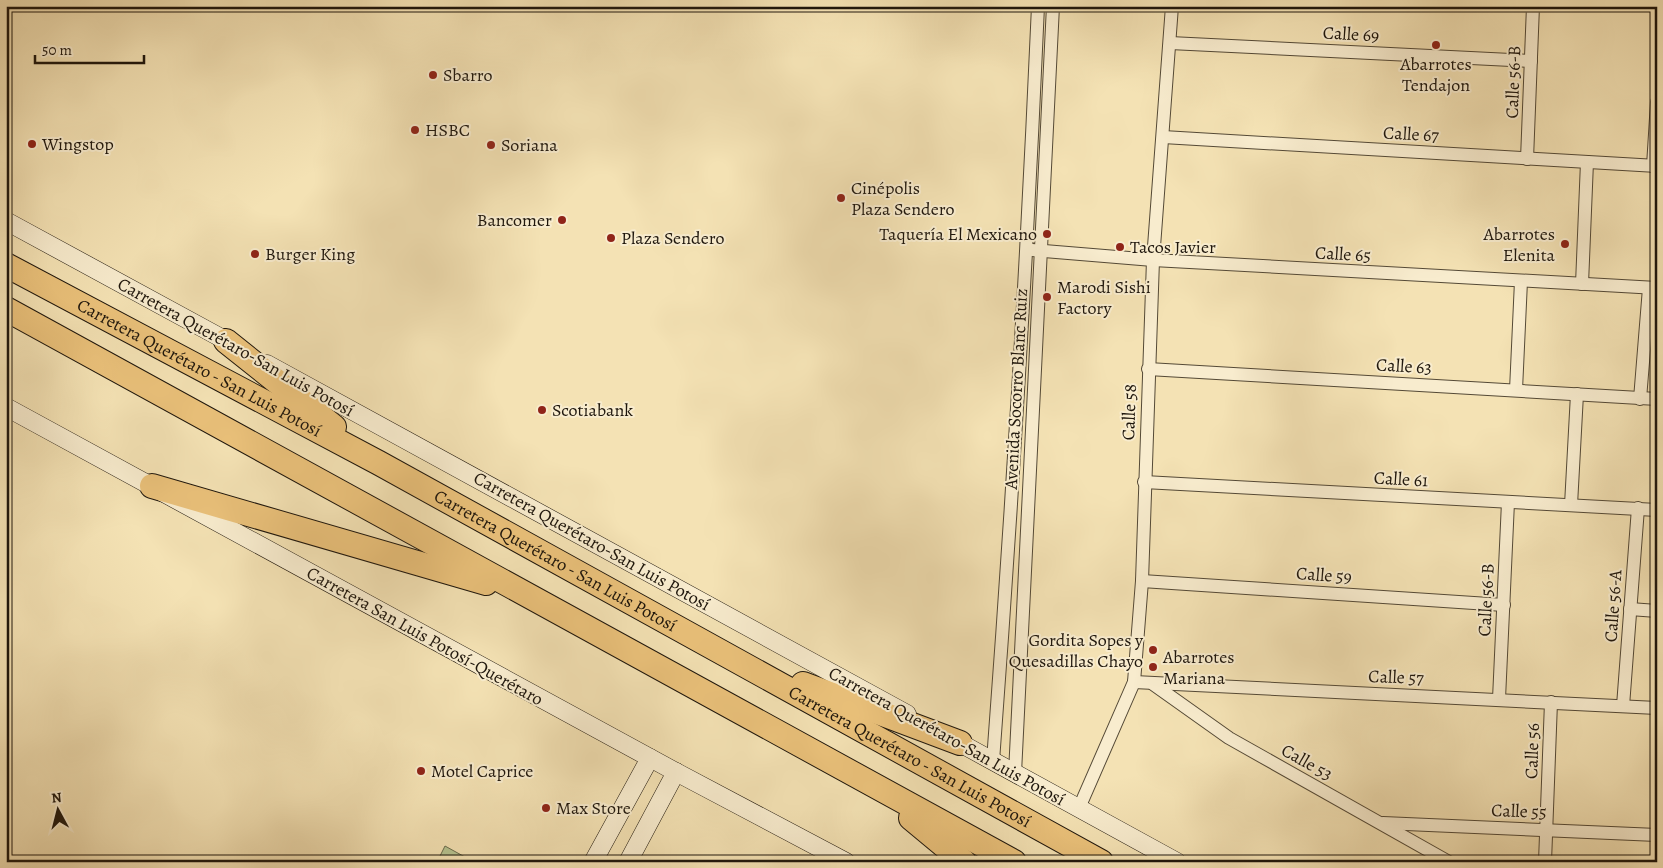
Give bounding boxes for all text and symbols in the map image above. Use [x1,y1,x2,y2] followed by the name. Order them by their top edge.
[1322,21,1380,47] street label: Calle 69
[35,32,144,64] scale bar
[1430,39,1442,51] marker: Abarrotes Tendajon
[42,40,72,60] text: 50 m
[1500,45,1526,119] street label: Calle 56-B
[1399,52,1472,97] place label: Abarrotes Tendajon
[443,63,492,87] place label: Sbarro
[427,69,439,81] marker: Sbarro
[425,118,470,142] place label: HSBC
[1382,121,1440,147] street label: Calle 67
[409,124,421,136] marker: HSBC
[41,132,114,156] place label: Wingstop
[501,133,558,157] place label: Soriana
[26,138,38,150] marker: Wingstop
[485,139,497,151] marker: Soriana
[851,176,954,221] place label: Cinépolis Plaza Sendero
[835,192,847,204] marker: Cinépolis Plaza Sendero
[477,208,552,232] place label: Bancomer
[556,214,568,226] marker: Bancomer
[879,222,1037,246] place label: Taquería El Mexicano
[1483,222,1556,267] place label: Abarrotes Elenita
[621,226,724,250] place label: Plaza Sendero
[1041,228,1053,240] marker: Taquería El Mexicano
[605,232,617,244] marker: Plaza Sendero
[1130,235,1216,259] place label: Tacos Javier
[1559,238,1571,250] marker: Abarrotes Elenita
[1114,241,1126,253] marker: Tacos Javier
[1314,241,1372,267] street label: Calle 65
[265,242,355,266] place label: Burger King
[249,248,261,260] marker: Burger King
[113,272,359,422] street label: Carretera Querétaro-San Luis Potosí
[1057,275,1151,320] place label: Marodi Sishi Factory
[999,288,1033,491] street label: Avenida Socorro Blanc Ruiz
[1041,291,1053,303] marker: Marodi Sishi Factory
[73,293,326,442] street label: Carretera Querétaro - San Luis Potosí
[1375,353,1433,379] street label: Calle 63
[1116,383,1142,441] street label: Calle 58
[552,398,633,422] place label: Scotiabank
[536,404,548,416] marker: Scotiabank
[469,466,715,616] street label: Carretera Querétaro-San Luis Potosí
[1373,466,1429,492] street label: Calle 61
[430,484,681,637] street label: Carretera Querétaro - San Luis Potosí
[302,561,548,711] street label: Carretera San Luis Potosí-Querétaro
[1295,561,1353,589] street label: Calle 59
[1472,563,1500,637] street label: Calle 56-B
[1598,568,1628,643] street label: Calle 56-A
[1009,628,1144,673] place label: Gordita Sopes y Quesadillas Chayo
[1147,644,1159,656] marker: Gordita Sopes y Quesadillas Chayo
[1162,645,1235,690] place label: Abarrotes Mariana
[824,661,1070,811] street label: Carretera Querétaro-San Luis Potosí
[1147,661,1159,673] marker: Abarrotes Mariana
[1368,664,1425,690] street label: Calle 57
[784,680,1036,833] street label: Carretera Querétaro - San Luis Potosí
[1519,723,1545,779] street label: Calle 56
[1277,738,1337,786] street label: Calle 53
[431,759,533,783] place label: Motel Caprice
[415,765,427,777] marker: Motel Caprice
[32,786,82,836] north arrow
[50,788,63,808] text: N
[556,796,631,820] place label: Max Store
[1491,798,1547,824] street label: Calle 55
[540,802,552,814] marker: Max Store

